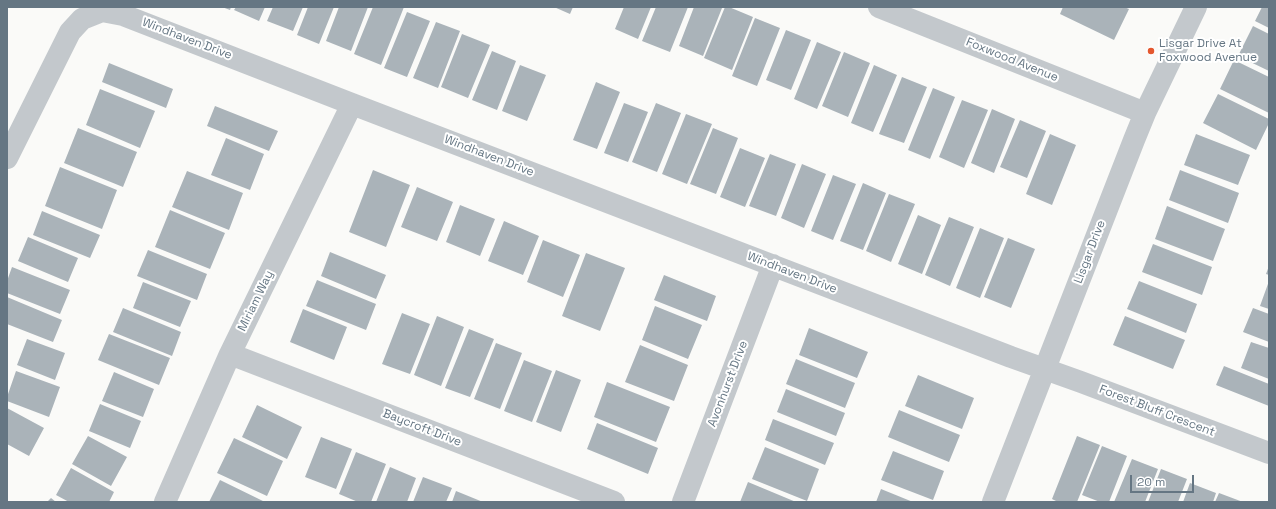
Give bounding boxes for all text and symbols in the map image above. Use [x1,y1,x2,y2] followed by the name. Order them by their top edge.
[140,15,234,63] street label: Windhaven Drive
[964,35,1060,85] street label: Foxwood Avenue
[1159,37,1257,65] place label: Lisgar Drive At Foxwood Avenue
[1146,46,1156,56] marker: Lisgar Drive At Foxwood Avenue
[442,132,536,180] street label: Windhaven Drive
[1071,218,1109,286] street label: Lisgar Drive
[745,249,839,297] street label: Windhaven Drive
[235,268,277,334] street label: Miriam Way
[705,339,751,429] street label: Avonhurst Drive
[1097,382,1217,440] street label: Forest Bluff Crescent
[381,406,463,450] street label: Baycroft Drive
[1132,467,1196,493] scale bar
[1137,474,1165,490] text: 20 m

